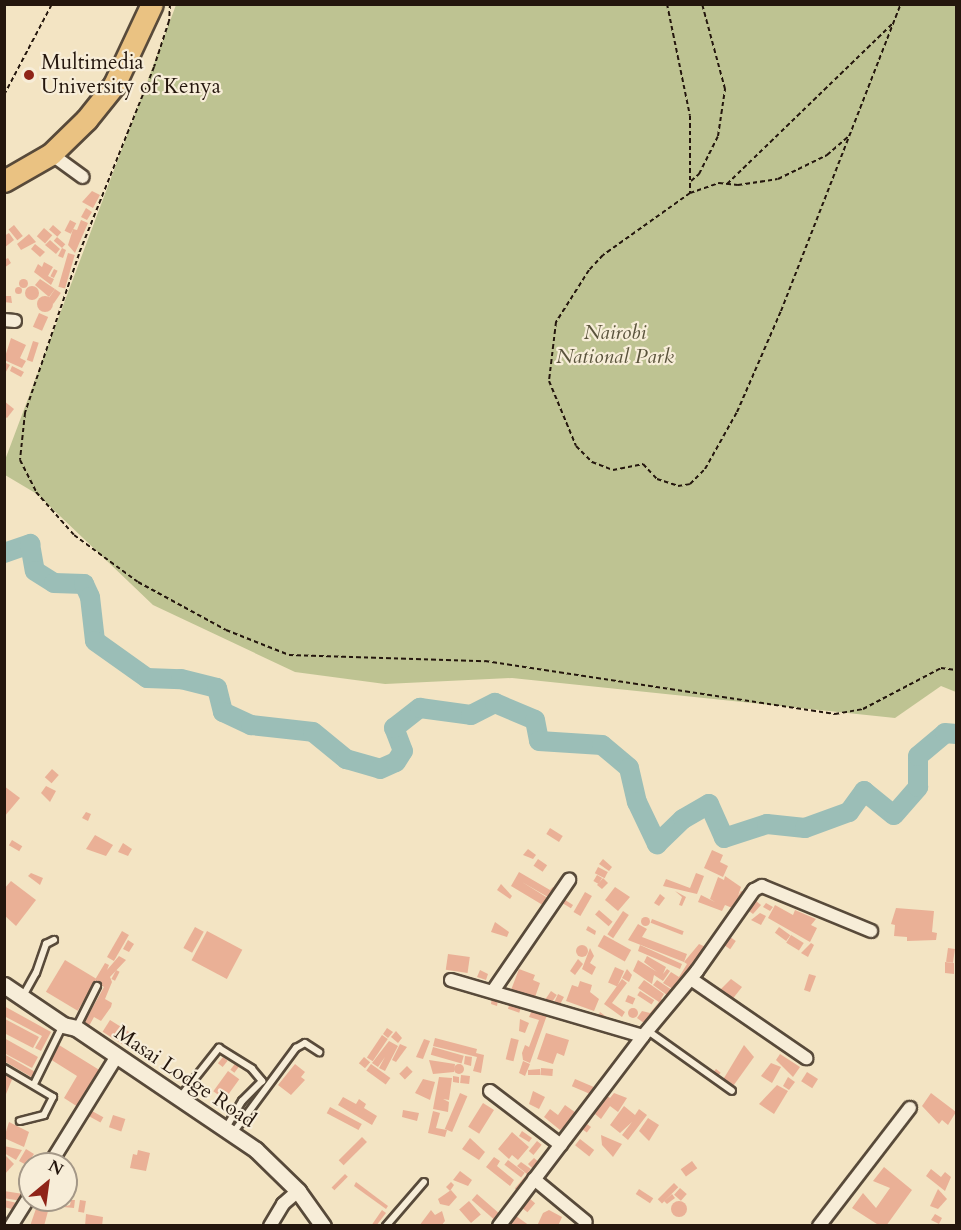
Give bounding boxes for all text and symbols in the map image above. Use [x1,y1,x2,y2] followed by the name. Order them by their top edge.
[41,50,221,100] place label: Multimedia University of Kenya
[22,68,36,82] marker: Multimedia University of Kenya
[556,320,674,370] park label: Nairobi National Park
[110,1020,260,1134] street label: Masai Lodge Road
[18,1152,78,1212] north arrow
[44,1155,67,1181] text: N

